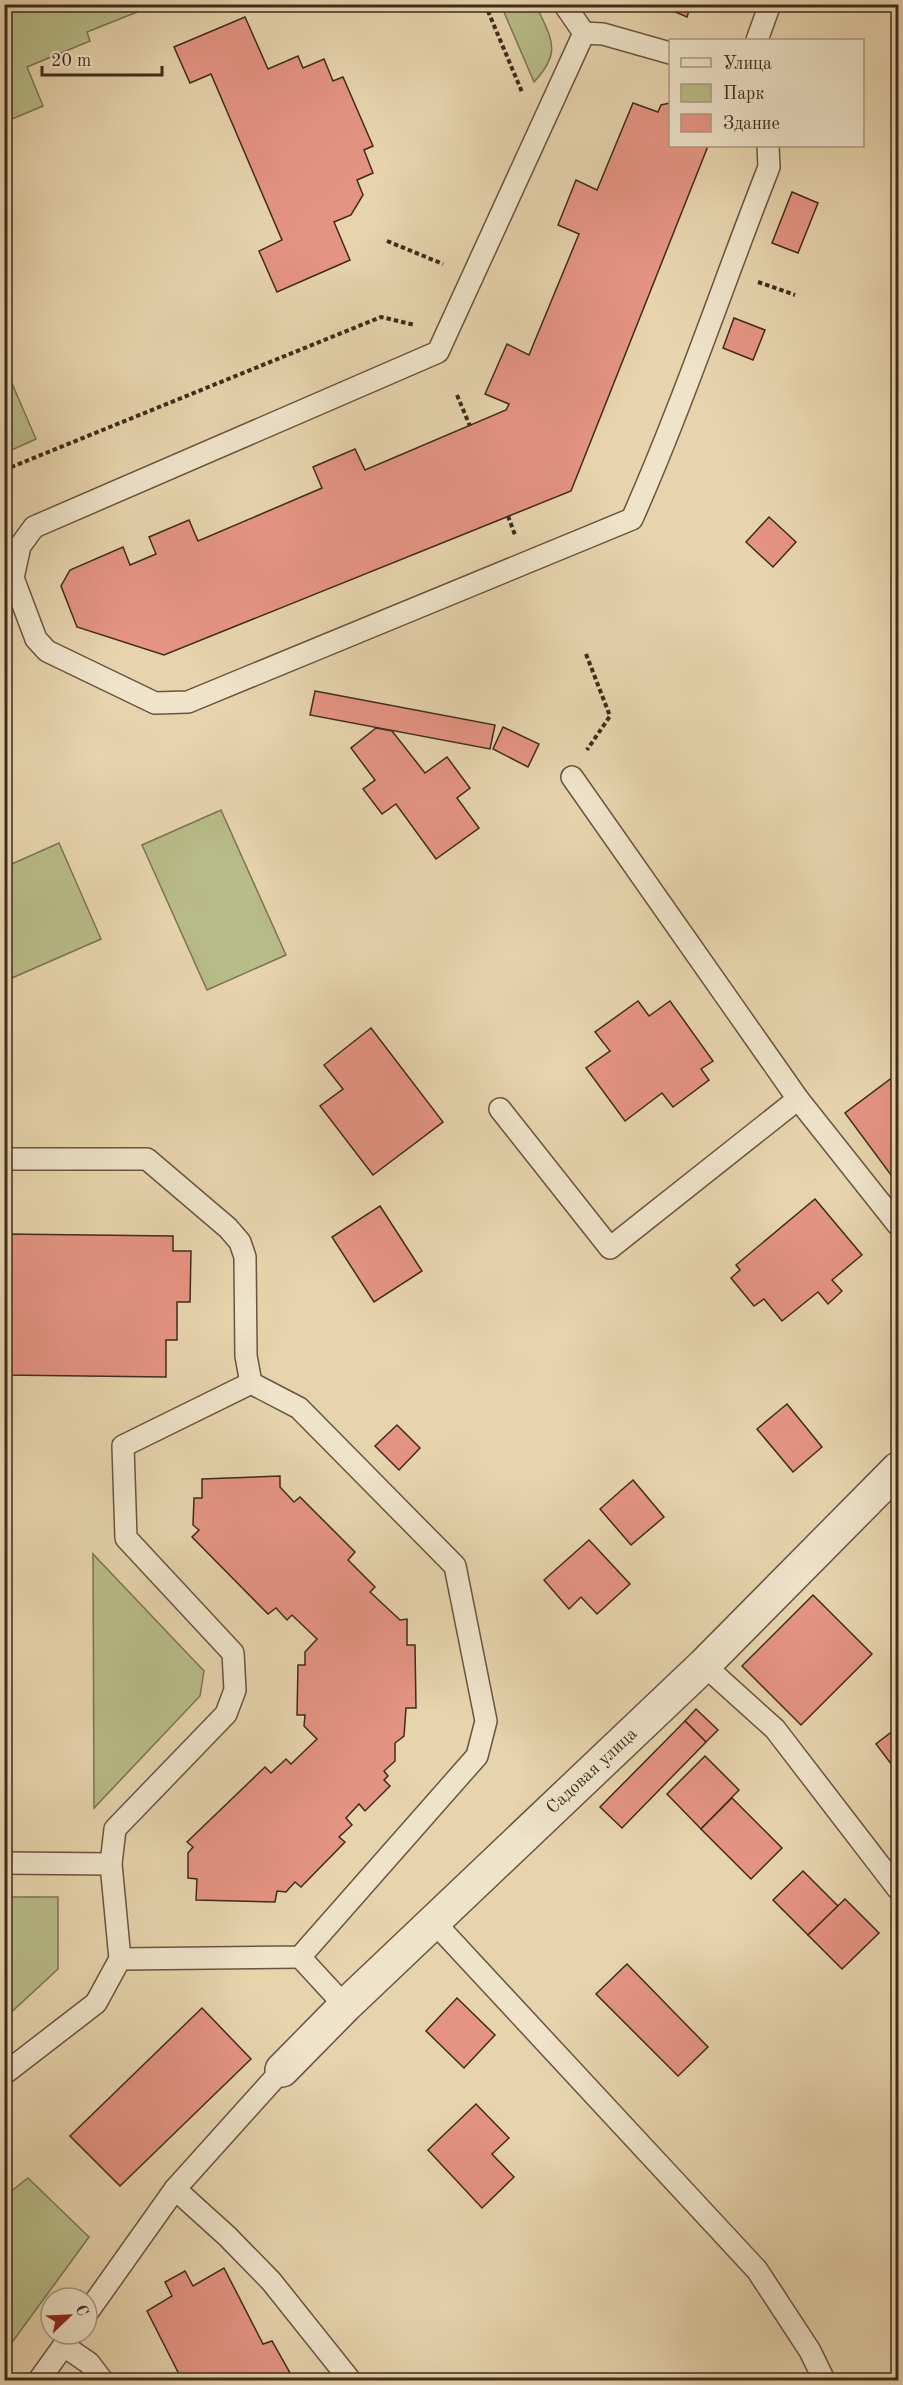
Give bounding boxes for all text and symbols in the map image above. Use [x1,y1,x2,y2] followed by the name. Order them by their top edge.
[42,39,162,77] scale bar
[669,39,864,147] legend
[51,52,91,70] text: 20 m
[723,55,772,73] text: Улица
[723,85,764,103] text: Парк
[723,115,780,133] text: Здание
[543,1725,641,1817] street label: Садовая улица
[39,2286,99,2346] north arrow
[72,2303,90,2319] text: С

